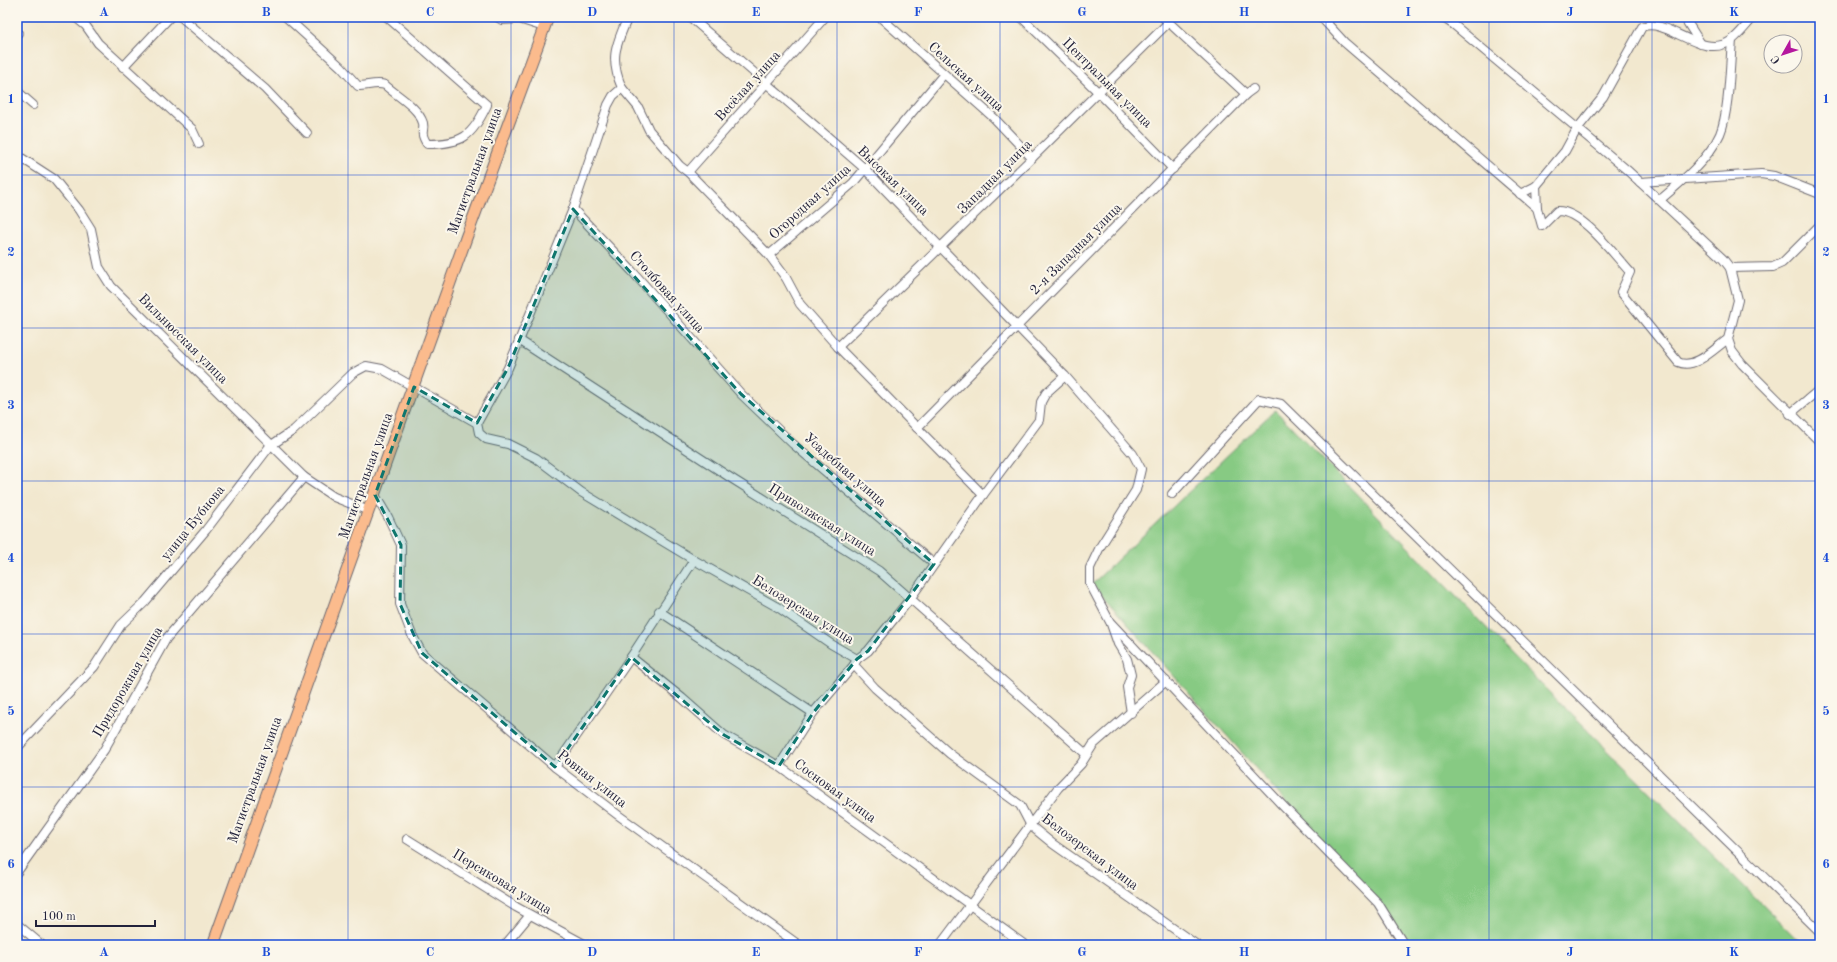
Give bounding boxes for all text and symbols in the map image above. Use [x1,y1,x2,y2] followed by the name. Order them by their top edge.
[99,6,109,19] text: A
[261,6,271,19] text: B
[426,6,434,19] text: C
[587,6,597,19] text: D
[752,6,761,19] text: E
[914,6,923,19] text: F
[1077,6,1087,19] text: G
[1239,6,1250,19] text: H
[1405,6,1411,19] text: I
[1566,6,1574,19] text: J
[1729,6,1739,19] text: K
[1763,34,1803,74] north arrow
[1059,35,1155,131] street label: Центральная улица
[925,40,1007,115] street label: Сельская улица
[713,48,783,124] street label: Весёлая улица
[1770,53,1783,66] text: С
[7,93,15,106] text: 1
[1822,93,1830,106] text: 1
[446,106,504,236] street label: Магистральная улица
[955,137,1035,217] street label: Западная улица
[855,144,931,218] street label: Высокая улица
[767,162,854,242] street label: Огородная улица
[1027,200,1125,298] street label: 2-я Западная улица
[7,246,15,259] text: 2
[1822,246,1830,259] text: 2
[627,248,707,336] street label: Столбовая улица
[136,292,230,386] street label: Вильнюсская улица
[7,399,15,412] text: 3
[1822,399,1830,412] text: 3
[337,411,395,541] street label: Магистральная улица
[801,431,889,509] street label: Усадебная улица
[766,481,878,559] street label: Приволжская улица
[159,483,228,563] street label: улица Бубнова
[7,552,15,565] text: 4
[1822,552,1830,565] text: 4
[750,573,856,647] street label: Белозерская улица
[91,624,165,740] street label: Придорожная улица
[7,705,15,718] text: 5
[1822,705,1830,718] text: 5
[226,715,284,845] street label: Магистральная улица
[555,748,629,810] street label: Ровная улица
[791,757,879,825] street label: Сосновая улица
[1039,811,1141,893] street label: Белозерская улица
[450,847,554,917] street label: Персиковая улица
[7,858,15,871] text: 6
[1822,858,1830,871] text: 6
[36,902,155,928] scale bar
[42,911,76,923] text: 100 m
[99,946,109,959] text: A
[261,946,271,959] text: B
[426,946,434,959] text: C
[587,946,597,959] text: D
[752,946,761,959] text: E
[914,946,923,959] text: F
[1077,946,1087,959] text: G
[1239,946,1250,959] text: H
[1405,946,1411,959] text: I
[1566,946,1574,959] text: J
[1729,946,1739,959] text: K

